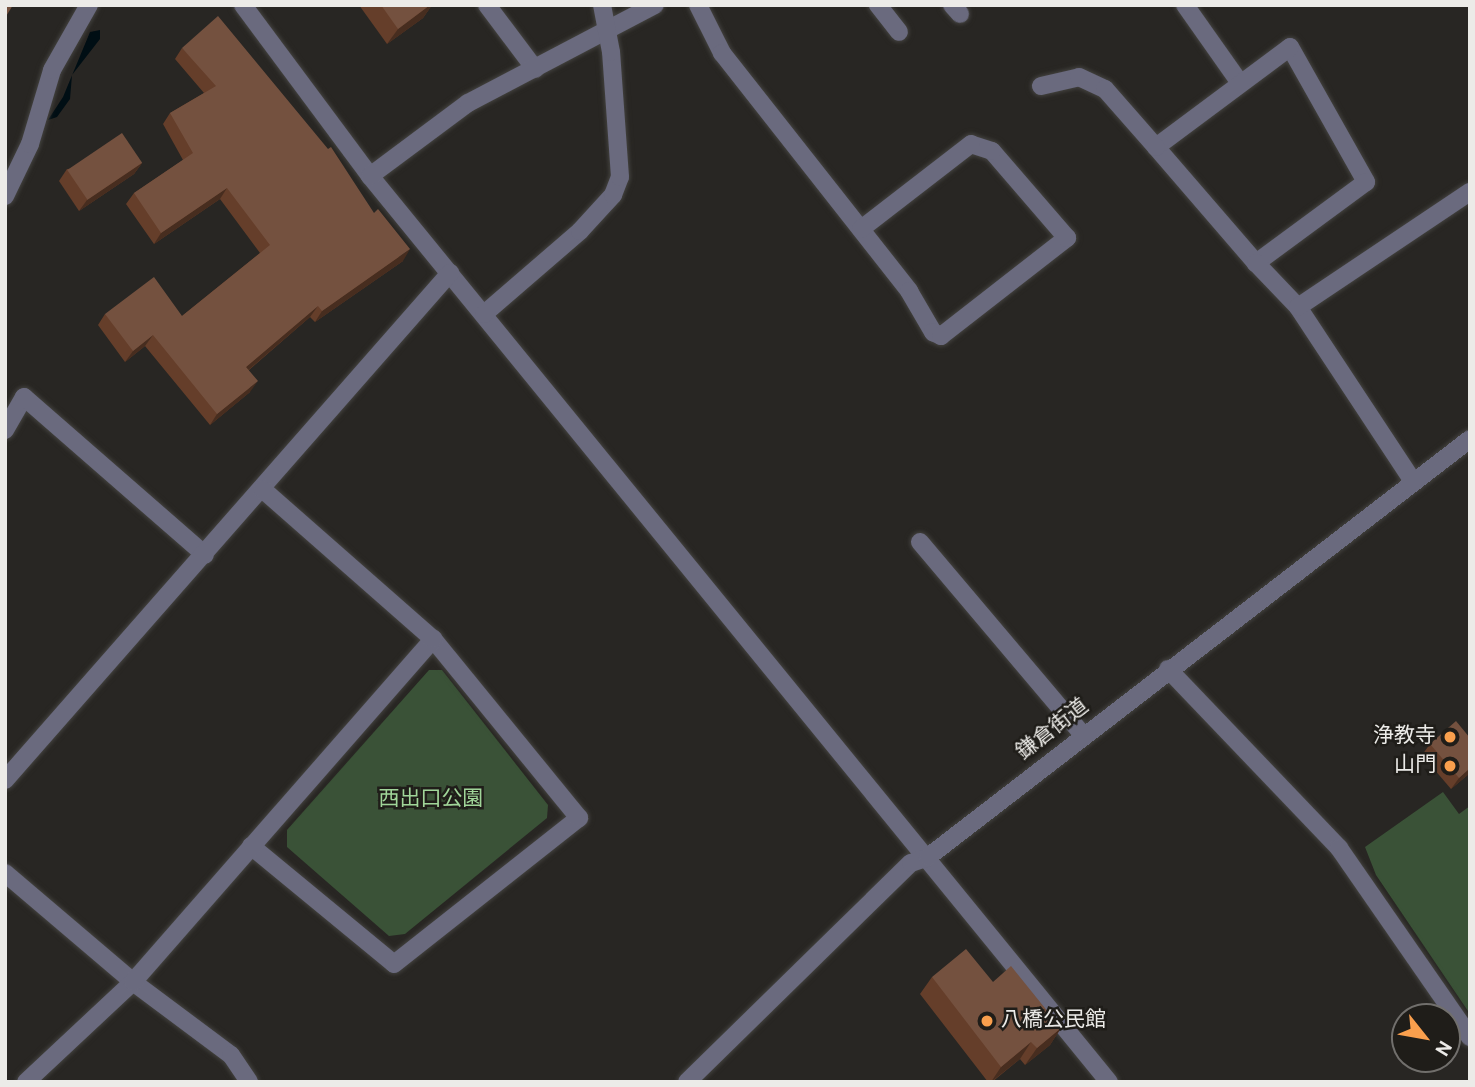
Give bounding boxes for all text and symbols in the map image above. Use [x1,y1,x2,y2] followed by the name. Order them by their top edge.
[1012,694,1094,766] street label: 鎌倉街道
[1373,724,1436,750] place label: 浄教寺
[1442,729,1458,745] marker: 浄教寺
[1394,753,1436,779] place label: 山門
[1442,758,1458,774] marker: 山門
[379,787,483,813] park label: 西出口公園
[1391,1003,1461,1073] north arrow
[1001,1008,1106,1034] place label: 八橋公民館
[979,1013,995,1029] marker: 八橋公民館
[1428,1036,1456,1060] text: N

